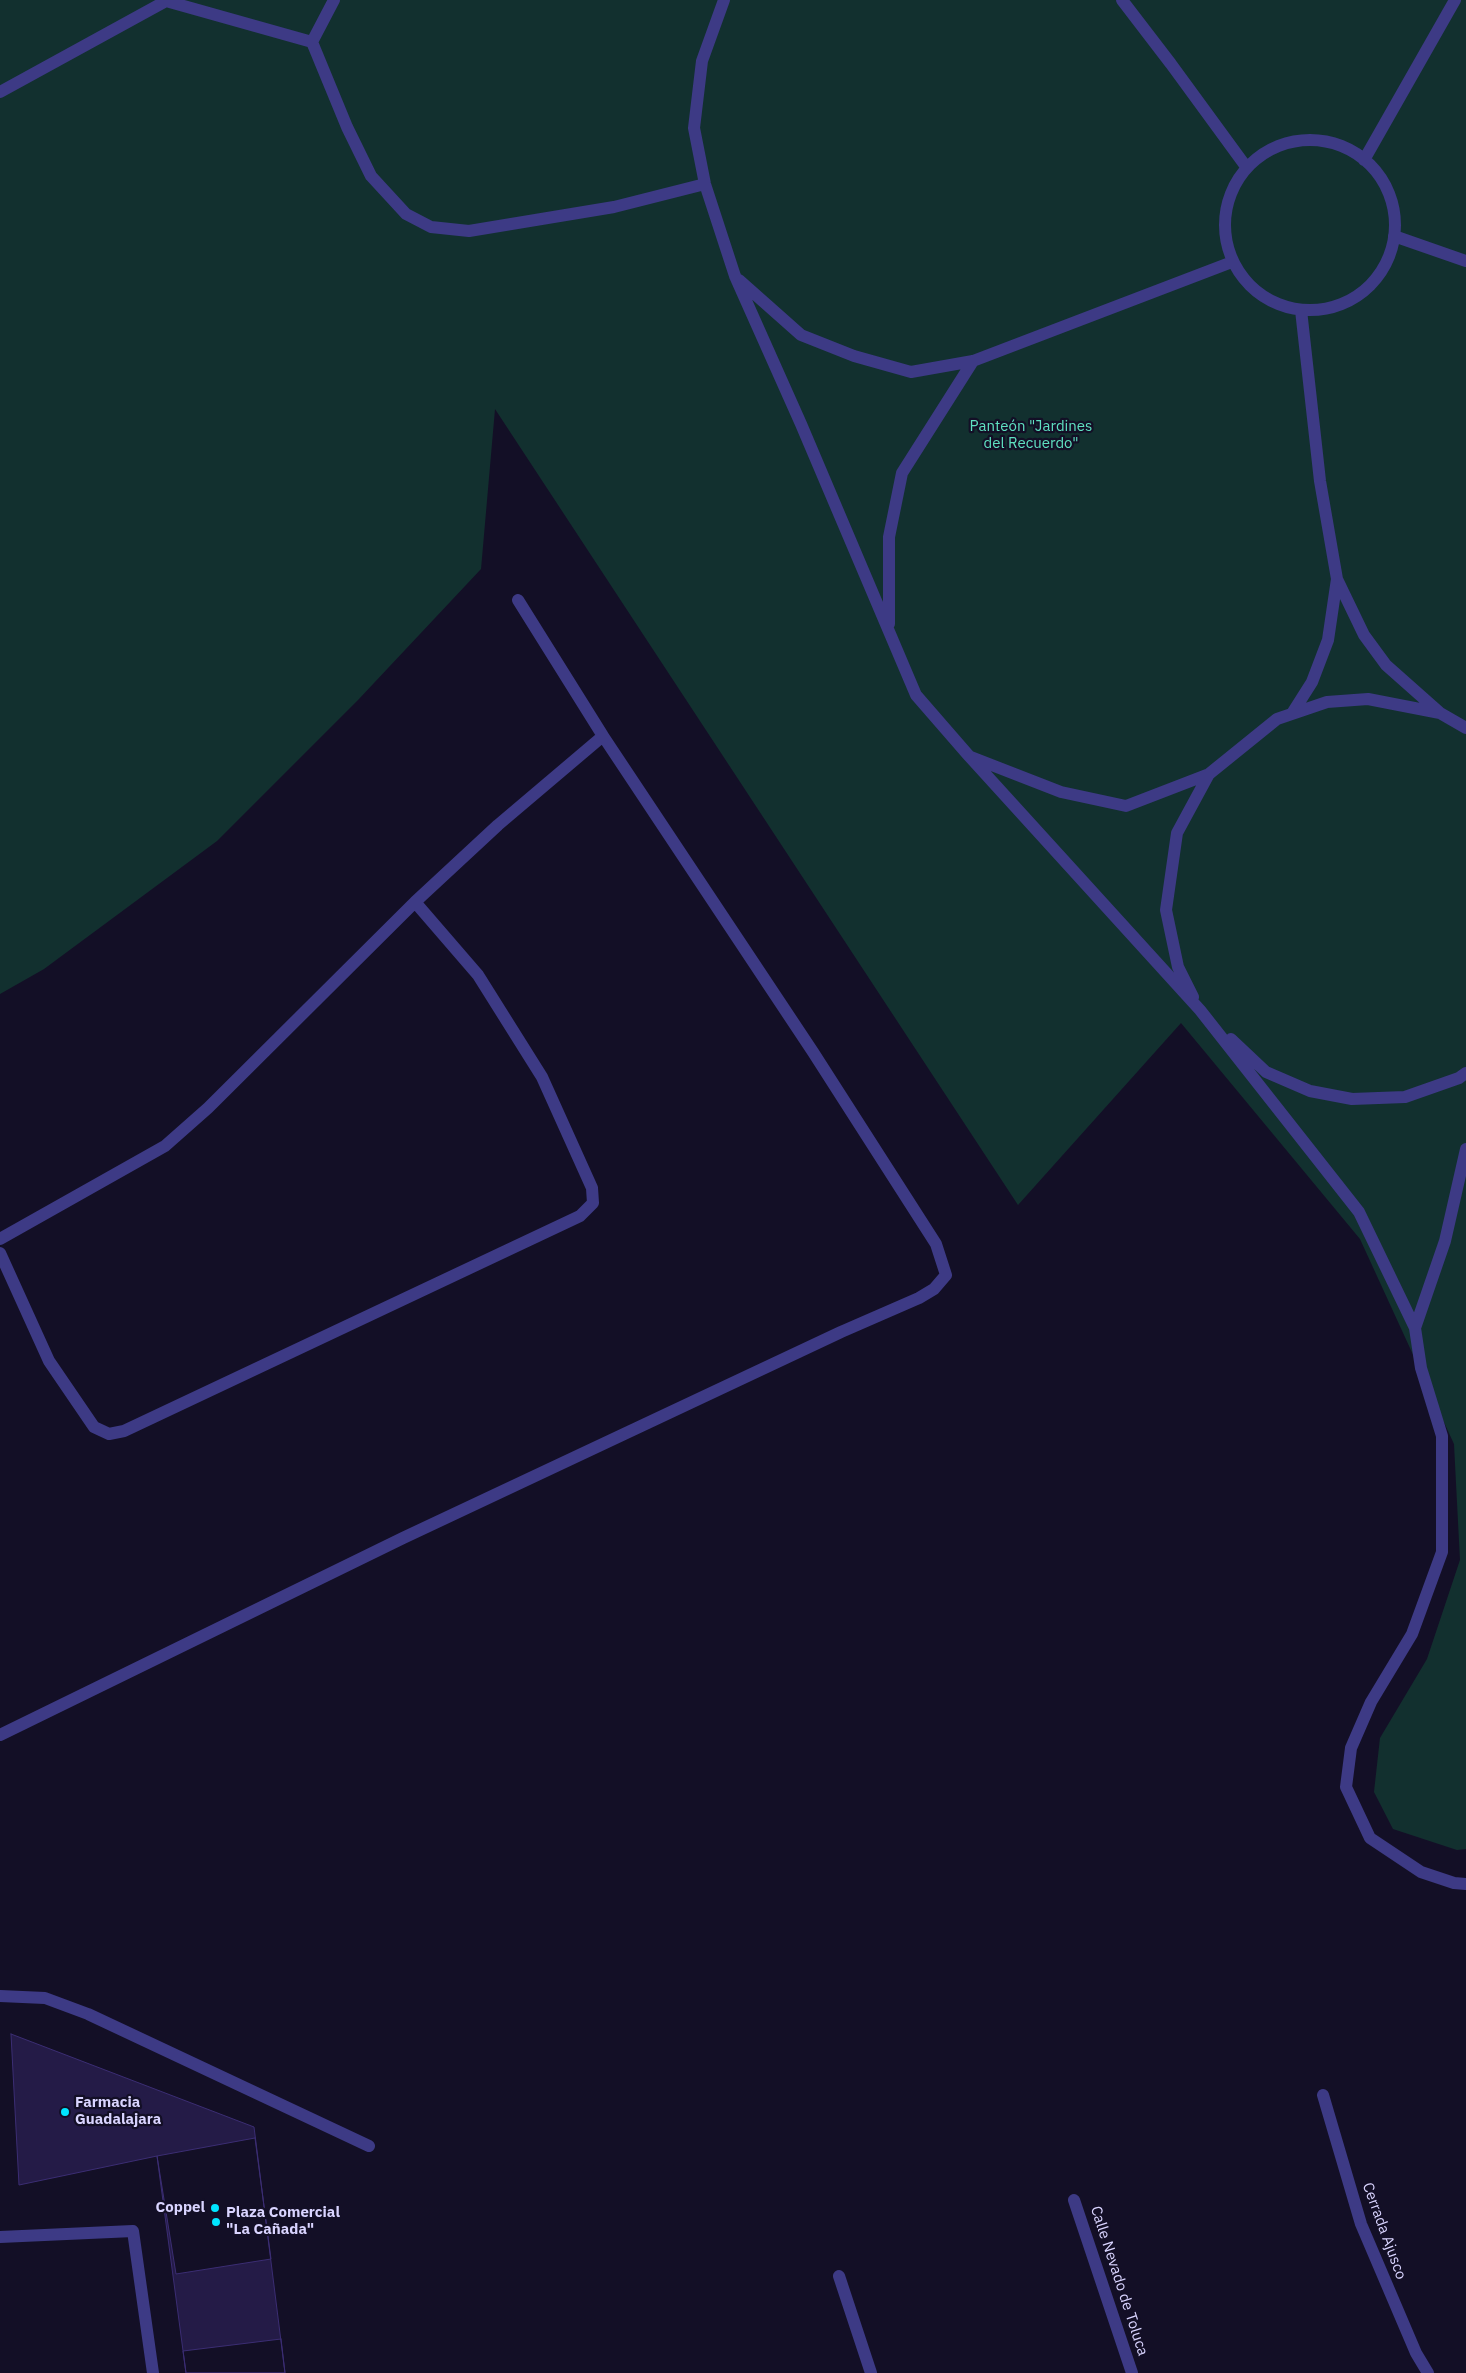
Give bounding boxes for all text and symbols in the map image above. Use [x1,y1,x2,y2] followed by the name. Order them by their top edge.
[970,418,1092,453] park label: Panteón "Jardines del Recuerdo"
[75,2094,161,2129] place label: Farmacia Guadalajara
[59,2106,71,2118] marker: Farmacia Guadalajara
[1358,2180,1410,2282] street label: Cerrada Ajusco
[156,2199,205,2217] place label: Coppel
[209,2202,221,2214] marker: Coppel
[226,2204,340,2239] place label: Plaza Comercial "La Cañada"
[1086,2204,1152,2358] street label: Calle Nevado de Toluca
[210,2216,222,2228] marker: Plaza Comercial "La Cañada"

